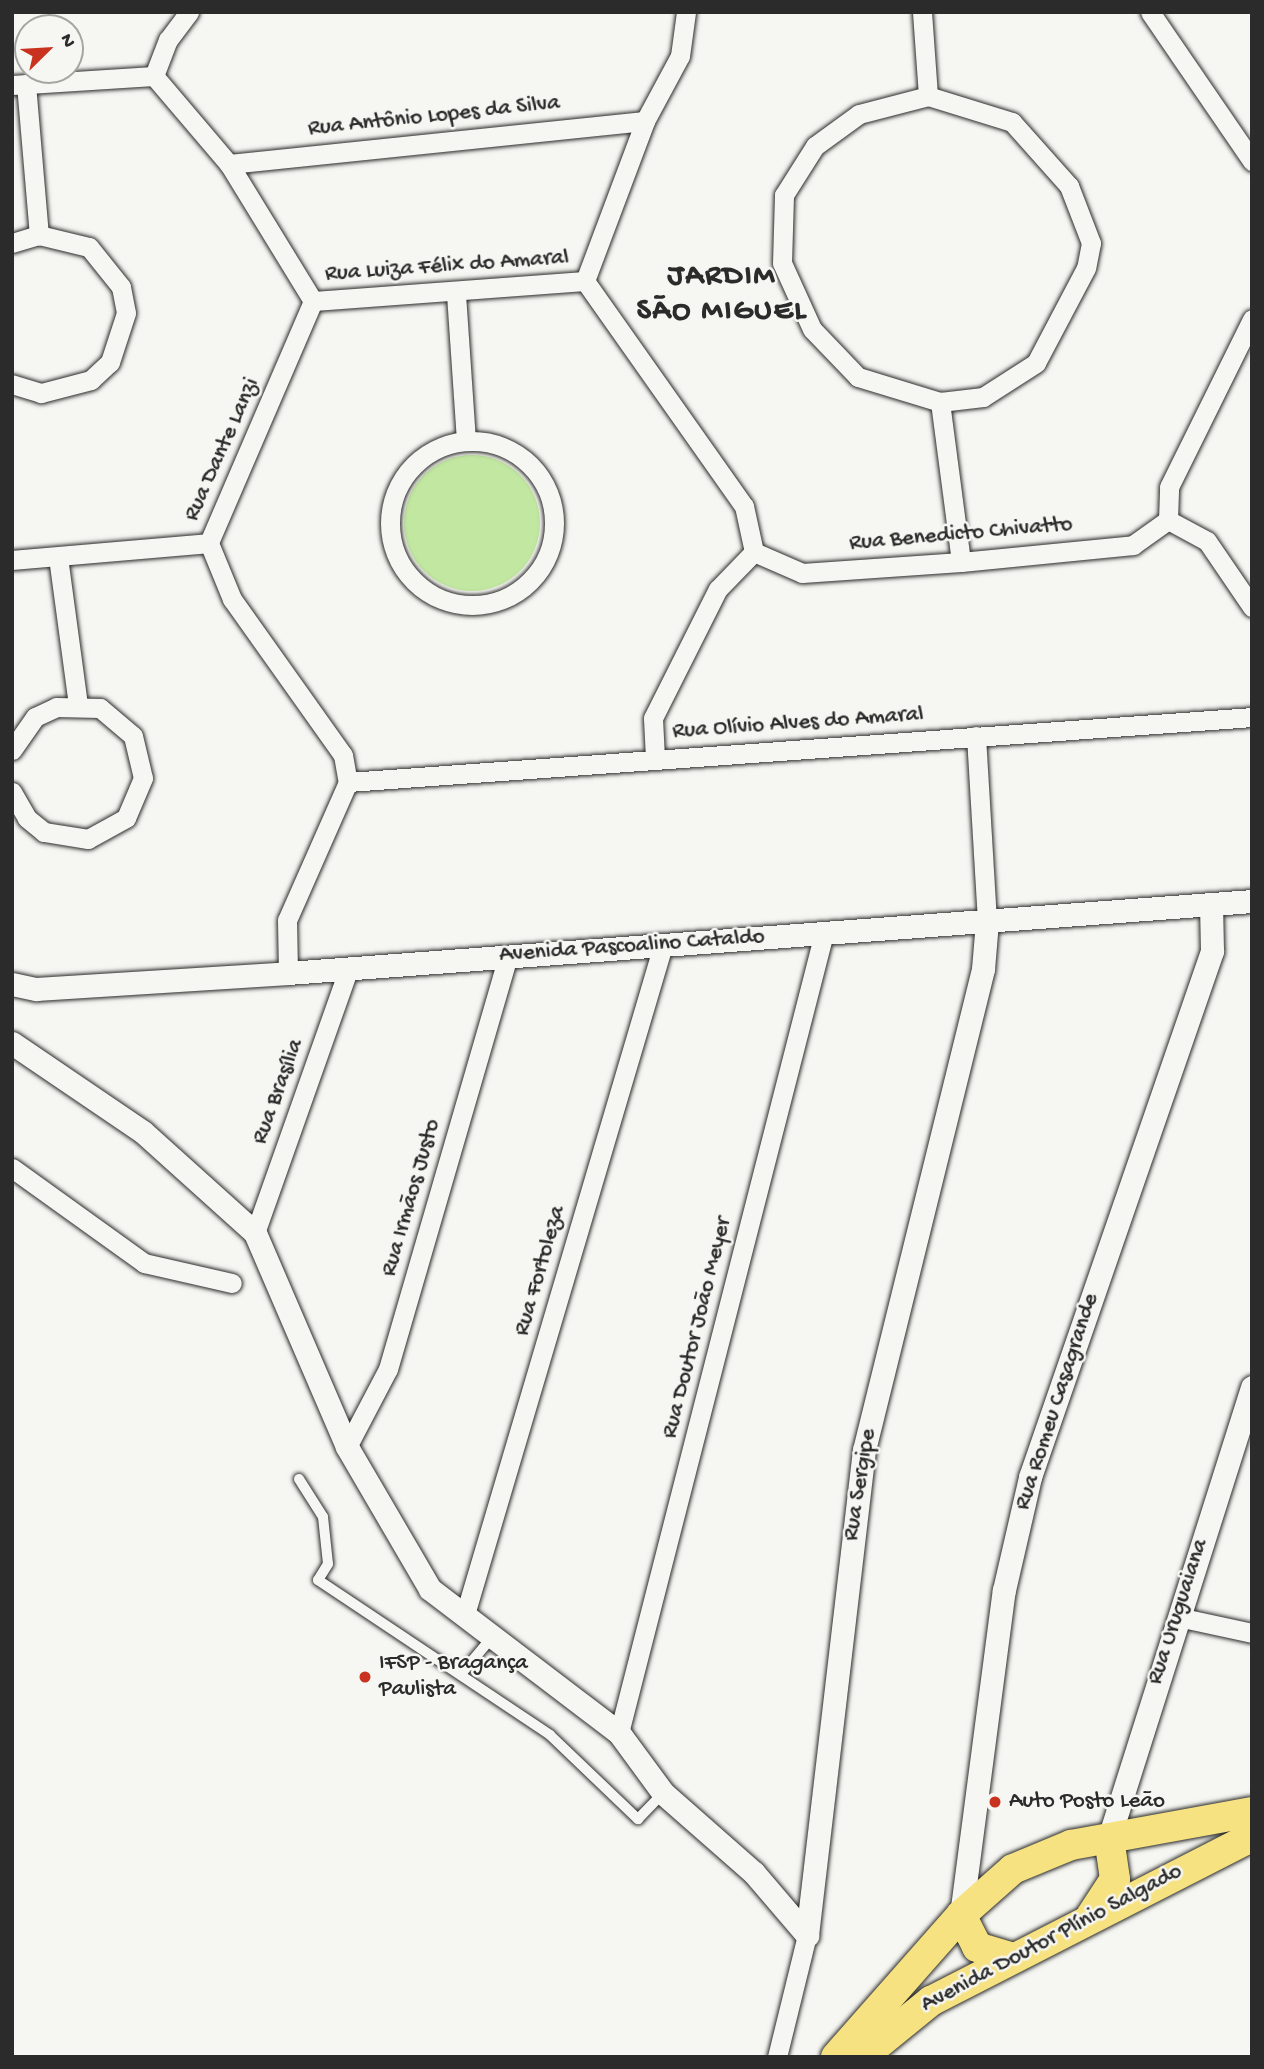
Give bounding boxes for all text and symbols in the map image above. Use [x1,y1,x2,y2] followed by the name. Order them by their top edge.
[14,14,84,84] north arrow
[54,31,80,51] text: N
[307,90,561,144] street label: Rua Antônio Lopes da Silva
[324,245,570,289] street label: Rua Luiza Félix do Amaral
[638,260,806,330] district label: JARDIM SÃO MIGUEL
[179,374,267,526] street label: Rua Dante Lanzi
[848,511,1074,559] street label: Rua Benedicto Chivatto
[672,701,924,747] street label: Rua Olívio Alves do Amaral
[498,924,766,970] street label: Avenida Pascoalino Cataldo
[247,1036,311,1148] street label: Rua Brasília
[376,1116,448,1280] street label: Rua Irmãos Justo
[509,1203,573,1339] street label: Rua Fortoleza
[657,1214,739,1442] street label: Rua Doutor João Meyer
[1010,1290,1106,1514] street label: Rua Romeu Casagrande
[839,1427,883,1543] street label: Rua Sergipe
[1142,1536,1216,1688] street label: Rua Uruguaiana
[379,1650,528,1704] place label: IFSP - Bragança Paulista
[357,1669,373,1685] marker: IFSP - Bragança Paulista
[1009,1788,1165,1816] place label: Auto Posto Leão
[987,1794,1003,1810] marker: Auto Posto Leão
[917,1858,1187,2020] street label: Avenida Doutor Plínio Salgado

